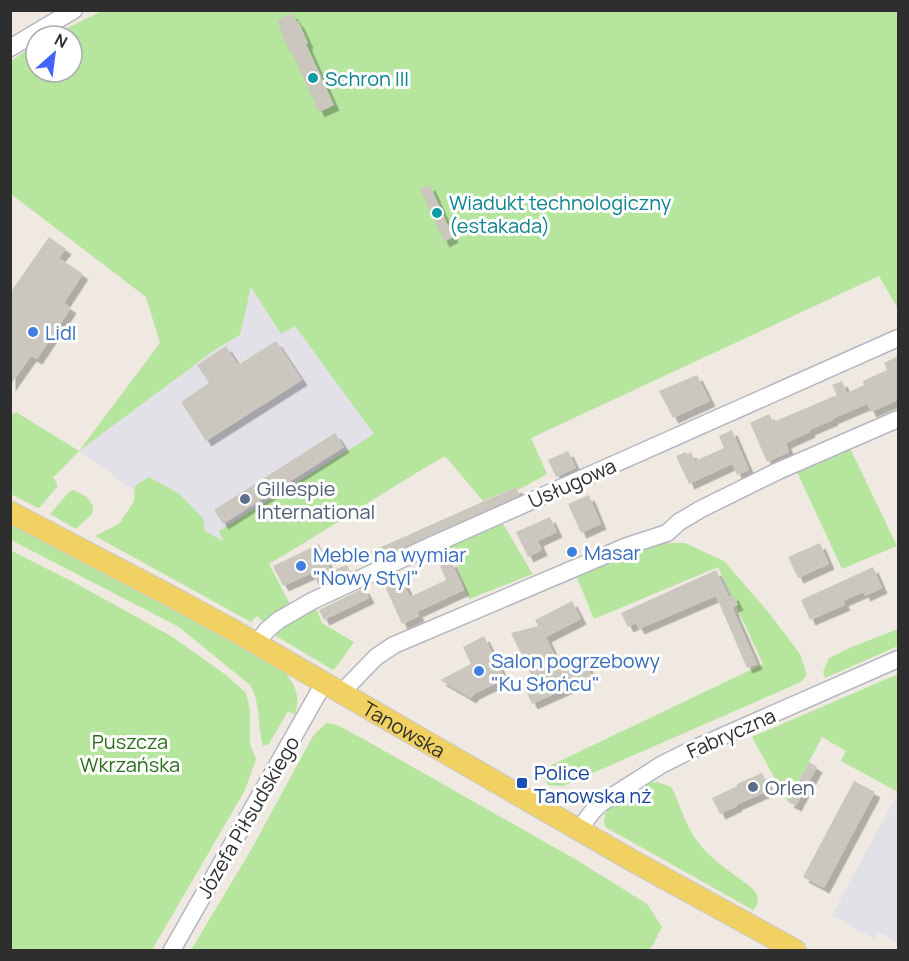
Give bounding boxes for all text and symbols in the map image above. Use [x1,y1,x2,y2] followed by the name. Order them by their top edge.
[24,24,84,84] north arrow
[51,28,71,53] text: N
[325,65,409,92] place label: Schron III
[306,71,320,85] marker: Schron III
[449,189,672,239] place label: Wiadukt technologiczny (estakada)
[430,206,444,220] marker: Wiadukt technologiczny (estakada)
[45,319,76,346] place label: Lidl
[26,325,40,339] marker: Lidl
[524,452,620,514] street label: Usługowa
[257,475,375,525] place label: Gillespie International
[238,492,252,506] marker: Gillespie International
[584,539,641,566] place label: Masar
[313,541,466,591] place label: Meble na wymiar "Nowy Styl"
[565,545,579,559] marker: Masar
[294,559,308,573] marker: Meble na wymiar "Nowy Styl"
[491,647,661,697] place label: Salon pogrzebowy "Ku Słońcu"
[472,664,486,678] marker: Salon pogrzebowy "Ku Słońcu"
[358,694,451,763] street label: Tanowska
[682,701,780,765] street label: Fabryczna
[80,728,180,778] park label: Puszcza Wkrzańska
[191,731,306,903] street label: Józefa Piłsudskiego
[534,759,652,809] place label: Police Tanowska nż
[765,774,815,801] place label: Orlen
[515,776,529,790] marker: Police Tanowska nż
[746,780,760,794] marker: Orlen

